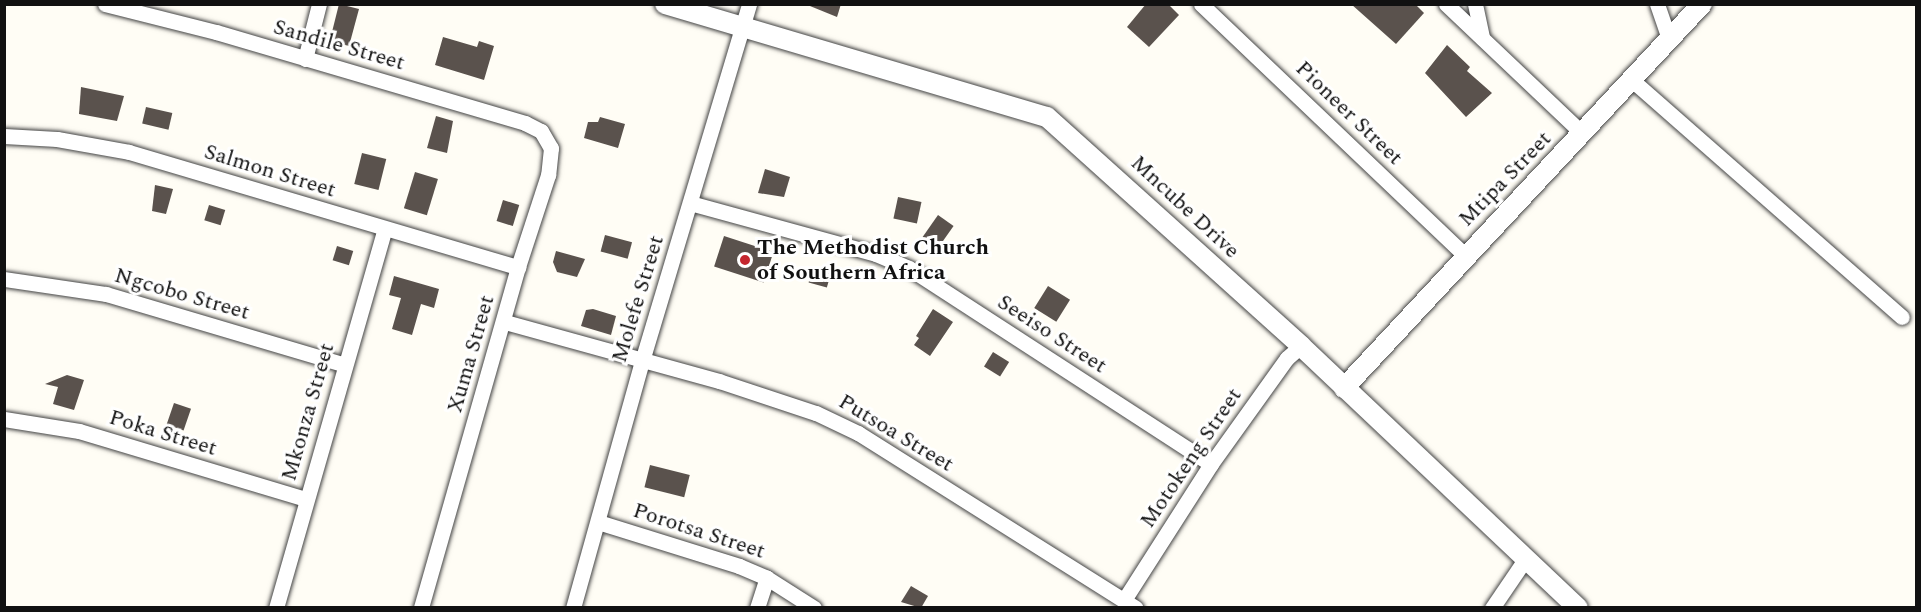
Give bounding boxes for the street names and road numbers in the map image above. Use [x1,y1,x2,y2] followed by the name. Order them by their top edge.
[270,14,408,76] street label: Sandile Street
[1290,55,1408,171] street label: Pioneer Street
[1453,126,1557,232] street label: Mtipa Street
[201,138,339,204] street label: Salmon Street
[1125,150,1245,264] street label: Mncube Drive
[606,232,670,366] street label: Molefe Street
[111,262,253,326] street label: Ngcobo Street
[992,289,1112,379] street label: Seeiso Street
[442,292,500,416] street label: Xuma Street
[276,340,340,484] street label: Mkonza Street
[1134,383,1248,533] street label: Motokeng Street
[834,388,958,478] street label: Putsoa Street
[106,404,220,462] street label: Poka Street
[630,497,768,565] street label: Porotsa Street

